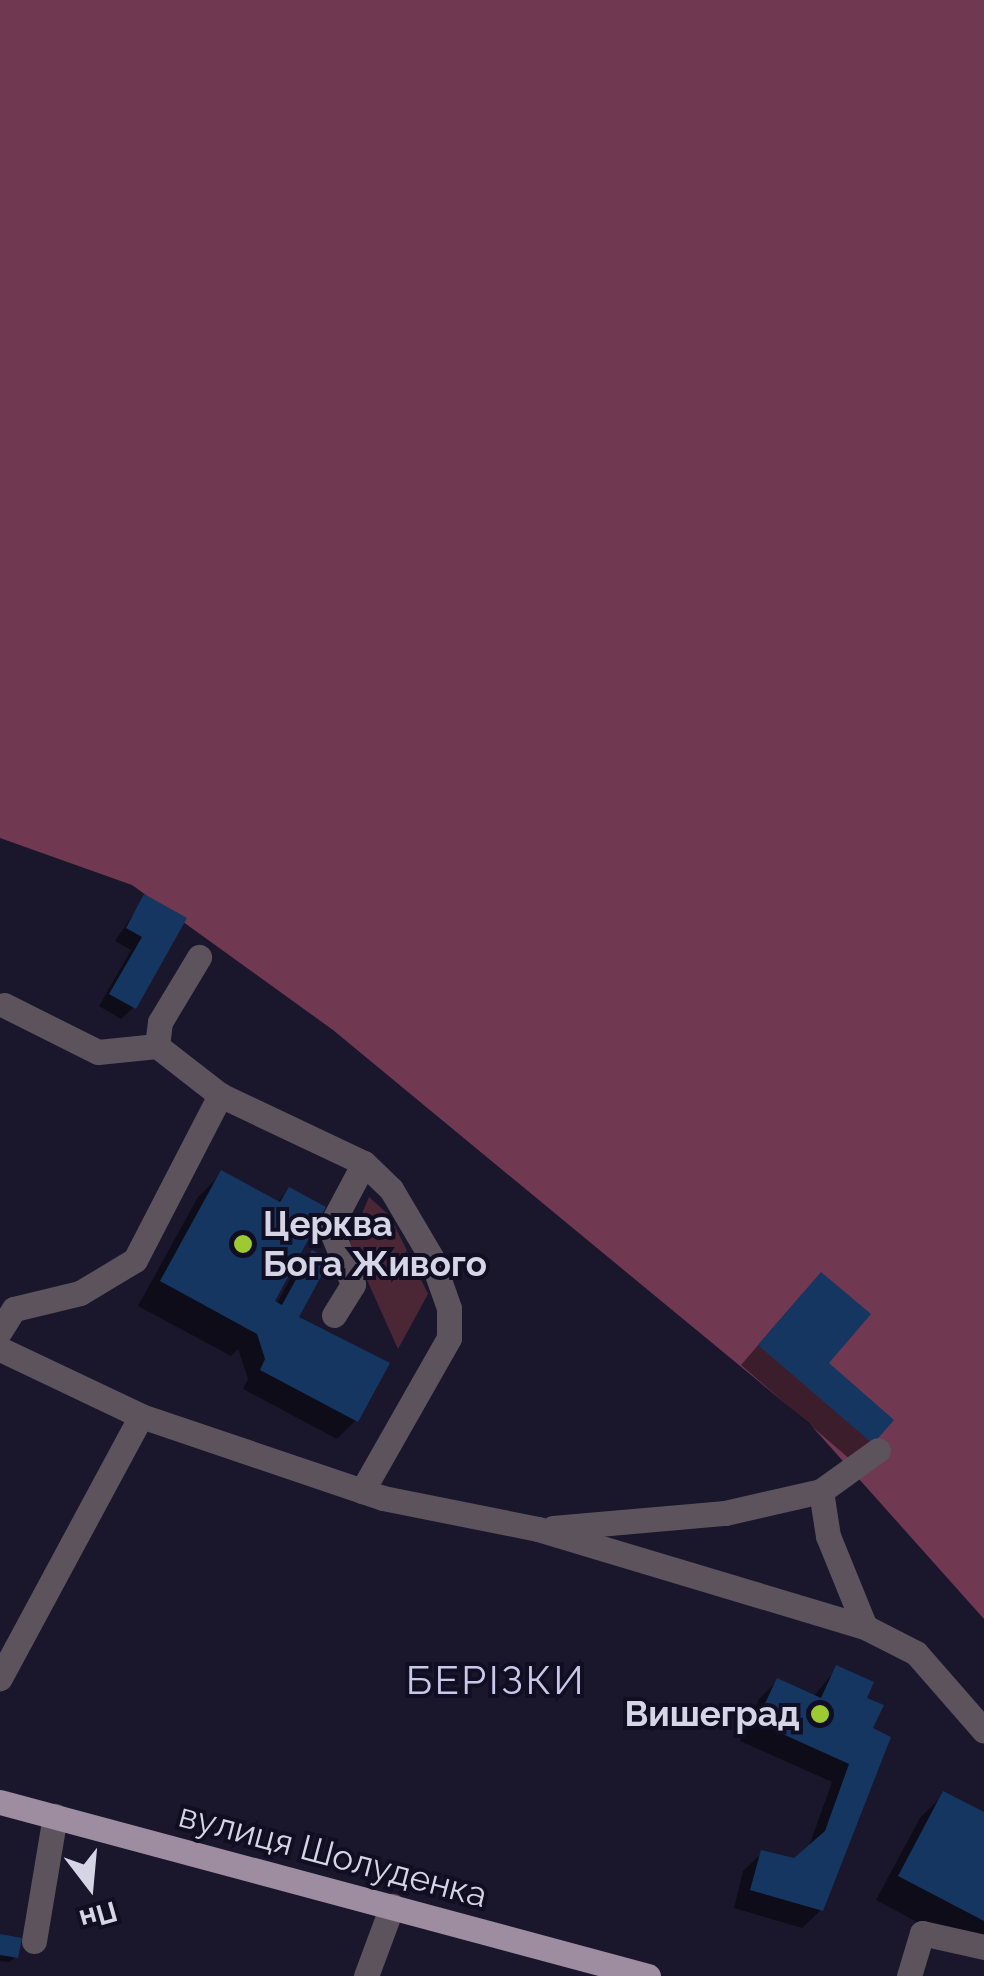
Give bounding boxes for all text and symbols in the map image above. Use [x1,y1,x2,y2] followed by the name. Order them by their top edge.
[263,1203,487,1285] place label: Церква Бога Живого
[232,1233,254,1255] marker: Церква Бога Живого
[406,1656,586,1704] district label: БЕРІЗКИ
[625,1693,800,1735] place label: Вишеград
[809,1703,831,1725] marker: Вишеград
[174,1794,492,1916] street label: вулиця Шолуденка
[40,1836,140,1936] north arrow
[76,1894,121,1936] text: Пн

